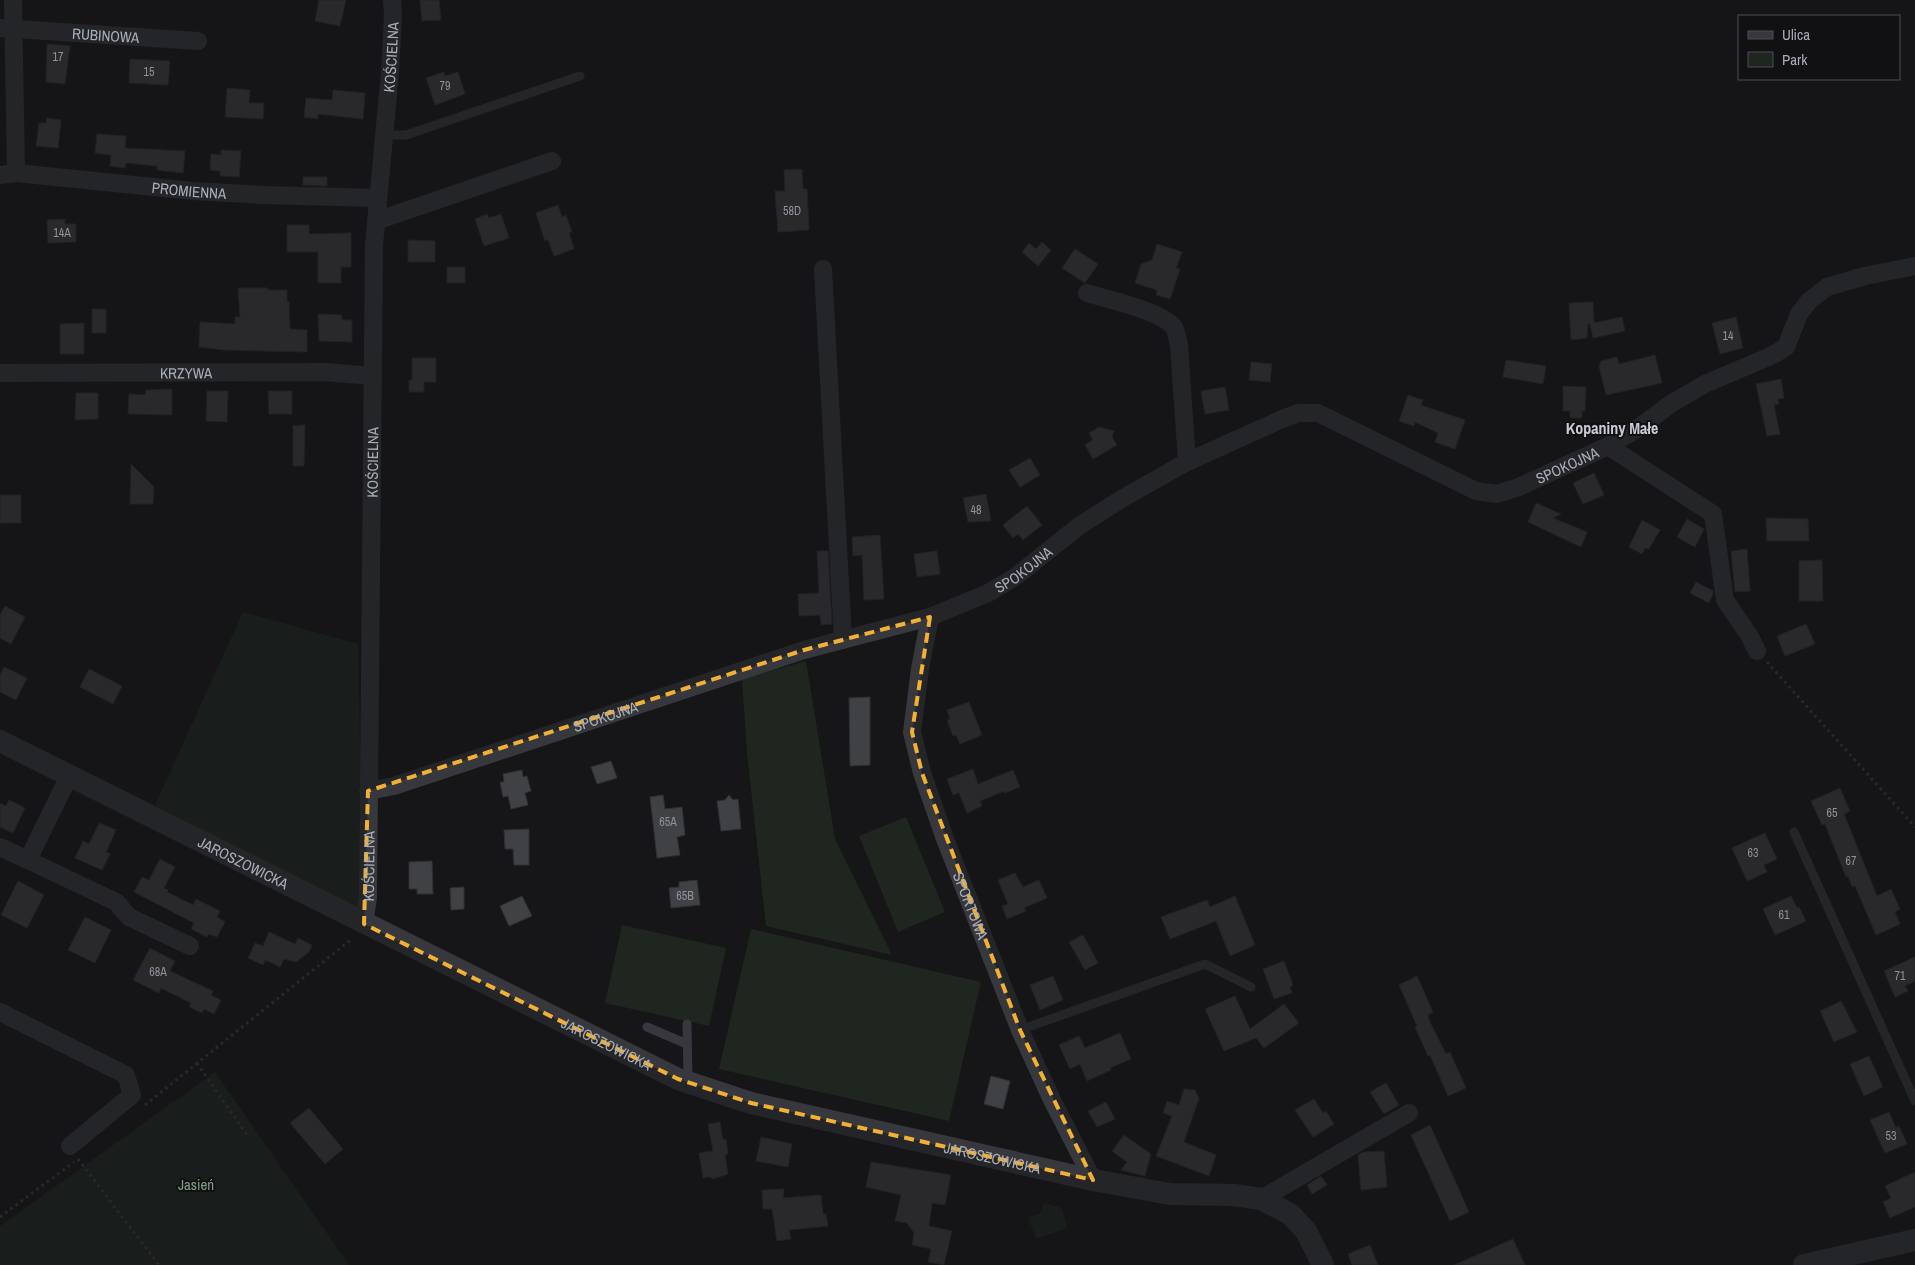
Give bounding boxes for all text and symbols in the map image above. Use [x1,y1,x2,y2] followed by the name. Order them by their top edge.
[1738,15,1900,80] legend
[378,21,403,93] street label: KOŚCIELNA
[72,22,141,48] street label: RUBINOWA
[1782,24,1810,45] text: Ulica
[53,49,64,65] house number: 17
[1782,49,1808,70] text: Park
[144,64,155,80] house number: 15
[440,78,450,94] house number: 79
[151,176,228,203] street label: PROMIENNA
[783,203,801,219] house number: 58D
[53,225,71,241] house number: 14A
[1723,328,1734,344] house number: 14
[160,362,213,383] street label: KRZYWA
[1566,417,1658,439] district label: Kopaniny Małe
[361,426,383,498] street label: KOŚCIELNA
[1532,441,1603,488] street label: SPOKOJNA
[971,502,981,518] house number: 48
[990,540,1057,597] street label: SPOKOJNA
[570,695,641,736] street label: SPOKOJNA
[1827,805,1838,821] house number: 65
[659,814,677,830] house number: 65A
[357,830,379,902] street label: KOŚCIELNA
[195,831,293,894] street label: JAROSZOWICKA
[1748,845,1758,861] house number: 63
[1846,853,1857,869] house number: 67
[948,869,994,943] street label: SPORTOWA
[676,888,694,904] house number: 65B
[1779,907,1790,923] house number: 61
[149,964,167,980] house number: 68A
[1895,968,1906,984] house number: 71
[558,1012,656,1075] street label: JAROSZOWICKA
[1886,1128,1896,1144] house number: 53
[942,1136,1044,1179] street label: JAROSZOWICKA
[178,1174,214,1195] park label: Jasień

